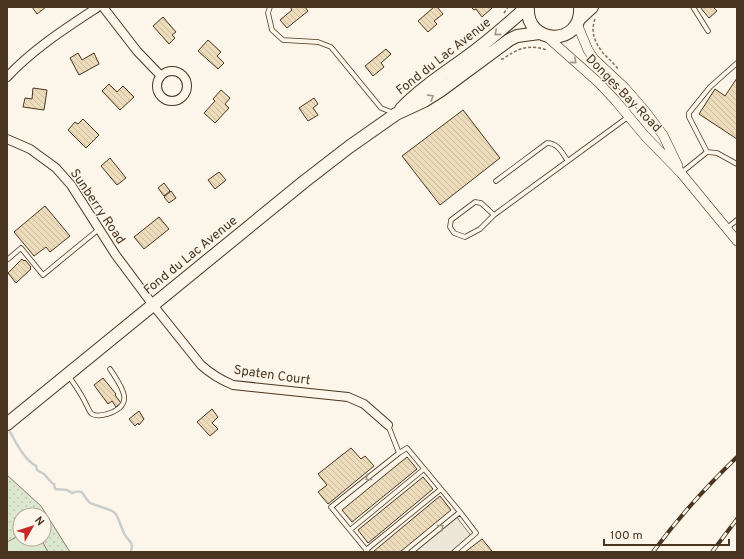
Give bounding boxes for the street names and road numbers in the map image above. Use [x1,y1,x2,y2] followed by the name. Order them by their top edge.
[393,15,495,99] street label: Fond du Lac Avenue
[582,52,664,136] street label: Donges Bay Road
[66,166,128,248] street label: Sunberry Road
[141,213,241,299] street label: Fond du Lac Avenue
[232,363,312,389] street label: Spaten Court

